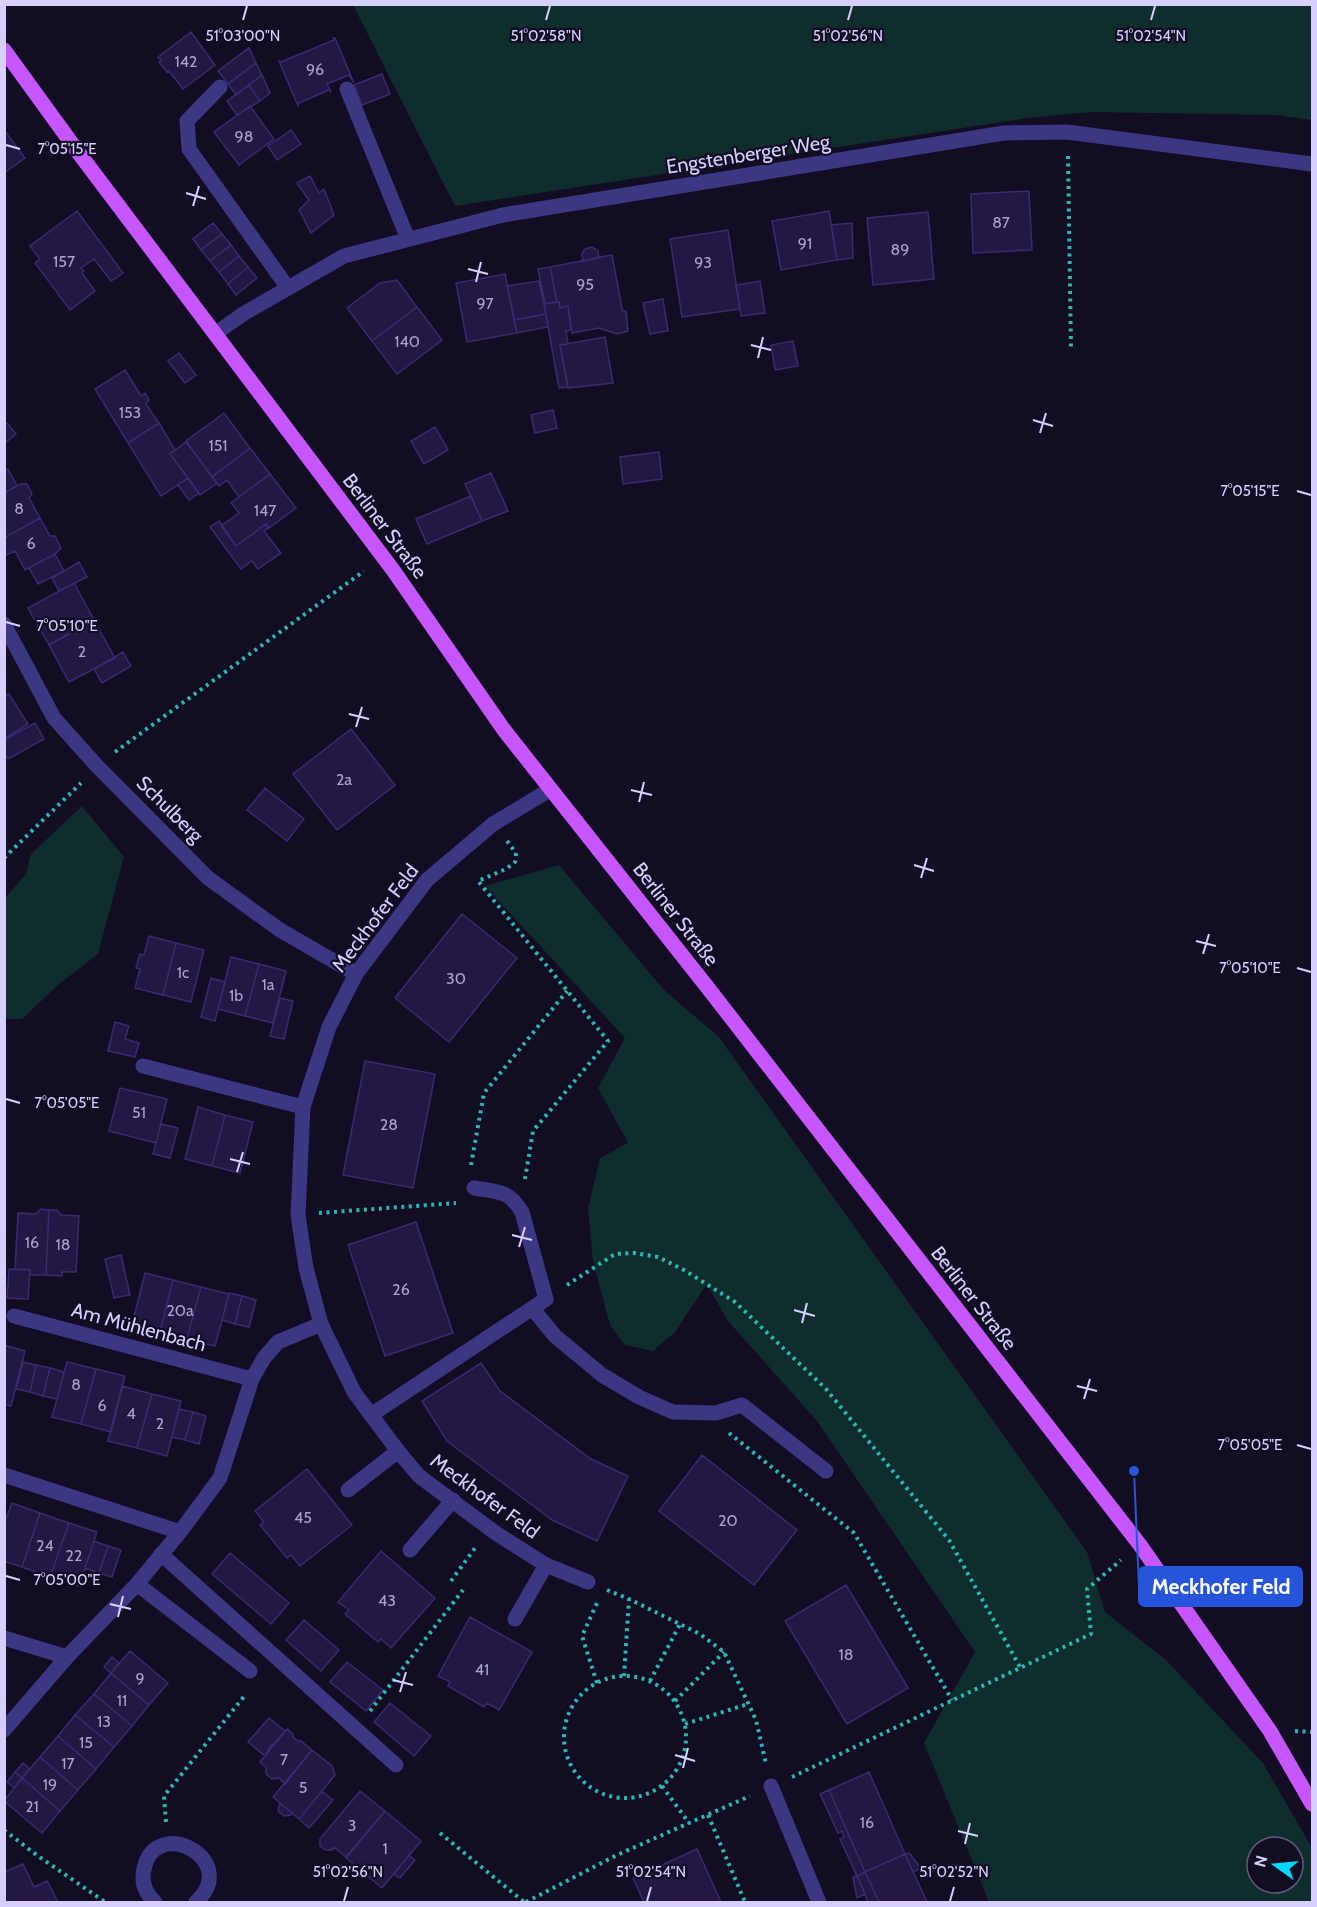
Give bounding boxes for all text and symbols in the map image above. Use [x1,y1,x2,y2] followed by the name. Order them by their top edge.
[206,27,280,45] text: 51°03'00"N
[511,27,581,45] text: 51°02'58"N
[813,27,883,45] text: 51°02'56"N
[1116,27,1186,45] text: 51°02'54"N
[175,52,197,71] house number: 142
[306,60,324,79] house number: 96
[235,127,253,146] house number: 98
[664,129,833,179] street label: Engstenberger Weg
[37,140,97,158] text: 7°05'15"E
[992,213,1010,232] house number: 87
[798,234,812,253] house number: 91
[891,240,909,259] house number: 89
[53,252,75,271] house number: 157
[694,253,712,272] house number: 93
[576,275,594,294] house number: 95
[476,294,494,313] house number: 97
[394,332,420,351] house number: 140
[119,403,141,422] house number: 153
[208,436,228,455] house number: 151
[338,469,432,583] street label: Berliner Straße
[1220,482,1280,500] text: 7°05'15"E
[14,499,24,518] house number: 8
[254,501,276,520] house number: 147
[26,534,36,553] house number: 6
[36,617,98,635] text: 7°05'10"E
[78,642,86,661] house number: 2
[336,770,352,789] house number: 2a
[132,771,209,848] street label: Schulberg
[628,857,724,971] street label: Berliner Straße
[327,859,423,977] street label: Meckhofer Feld
[1219,959,1281,977] text: 7°05'10"E
[177,963,189,982] house number: 1c
[446,969,466,988] house number: 30
[262,975,275,994] house number: 1a
[229,986,243,1005] house number: 1b
[35,1094,99,1112] text: 7°05'05"E
[132,1103,146,1122] house number: 51
[380,1115,398,1134] house number: 28
[25,1233,39,1252] house number: 16
[56,1235,70,1254] house number: 18
[926,1241,1022,1355] street label: Berliner Straße
[392,1280,410,1299] house number: 26
[69,1298,209,1356] street label: Am Mühlenbach
[166,1301,194,1320] house number: 20a
[71,1375,81,1394] house number: 8
[97,1396,107,1415] house number: 6
[126,1404,136,1423] house number: 4
[156,1414,164,1433] house number: 2
[1218,1436,1282,1454] text: 7°05'05"E
[426,1448,544,1544] street label: Meckhofer Feld
[294,1508,312,1527] house number: 45
[718,1511,738,1530] house number: 20
[36,1536,54,1555] house number: 24
[66,1546,82,1565] house number: 22
[1139,1567,1302,1606] callout: Meckhofer Feld
[33,1571,101,1589] text: 7°05'00"E
[1151,1574,1291,1599] text: Meckhofer Feld
[378,1591,396,1610] house number: 43
[839,1645,853,1664] house number: 18
[475,1660,489,1679] house number: 41
[135,1669,145,1688] house number: 9
[117,1691,127,1710] house number: 11
[97,1712,111,1731] house number: 13
[79,1733,93,1752] house number: 15
[280,1750,288,1769] house number: 7
[61,1754,75,1773] house number: 17
[43,1775,57,1794] house number: 19
[299,1778,307,1797] house number: 5
[25,1797,39,1816] house number: 21
[860,1813,874,1832] house number: 16
[348,1816,356,1835] house number: 3
[1245,1835,1305,1895] north arrow
[382,1839,388,1858] house number: 1
[1250,1853,1272,1869] text: N
[313,1863,383,1881] text: 51°02'56"N
[616,1863,686,1881] text: 51°02'54"N
[919,1863,989,1881] text: 51°02'52"N

